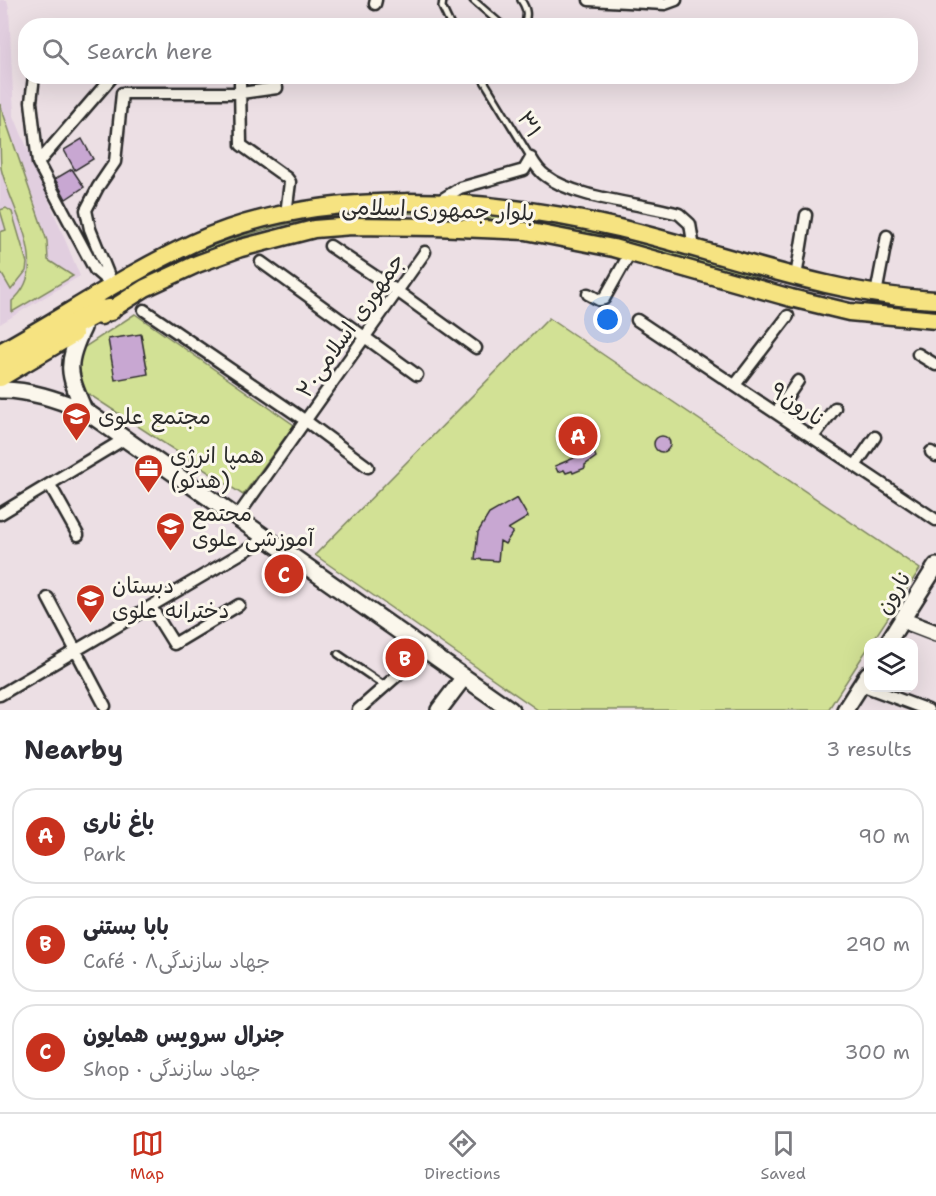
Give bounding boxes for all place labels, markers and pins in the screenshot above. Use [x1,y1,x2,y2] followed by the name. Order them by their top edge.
[61,400,93,442] school or university icon: مجتمع علوی
[98,402,211,433] place label: مجتمع علوی
[558,414,598,458] pin: A
[170,441,264,495] place label: همپا انرژی (هدکو)
[133,452,165,494] office icon: همپا انرژی (هدکو)
[192,499,315,553] place label: محتمع آموزشی علوی
[155,510,187,552] school or university icon: محتمع آموزشی علوی
[264,552,304,596] pin: C
[112,571,229,625] place label: دبستان دخترانه علوی
[75,582,107,624] school or university icon: دبستان دخترانه علوی
[386,636,424,680] pin: B

